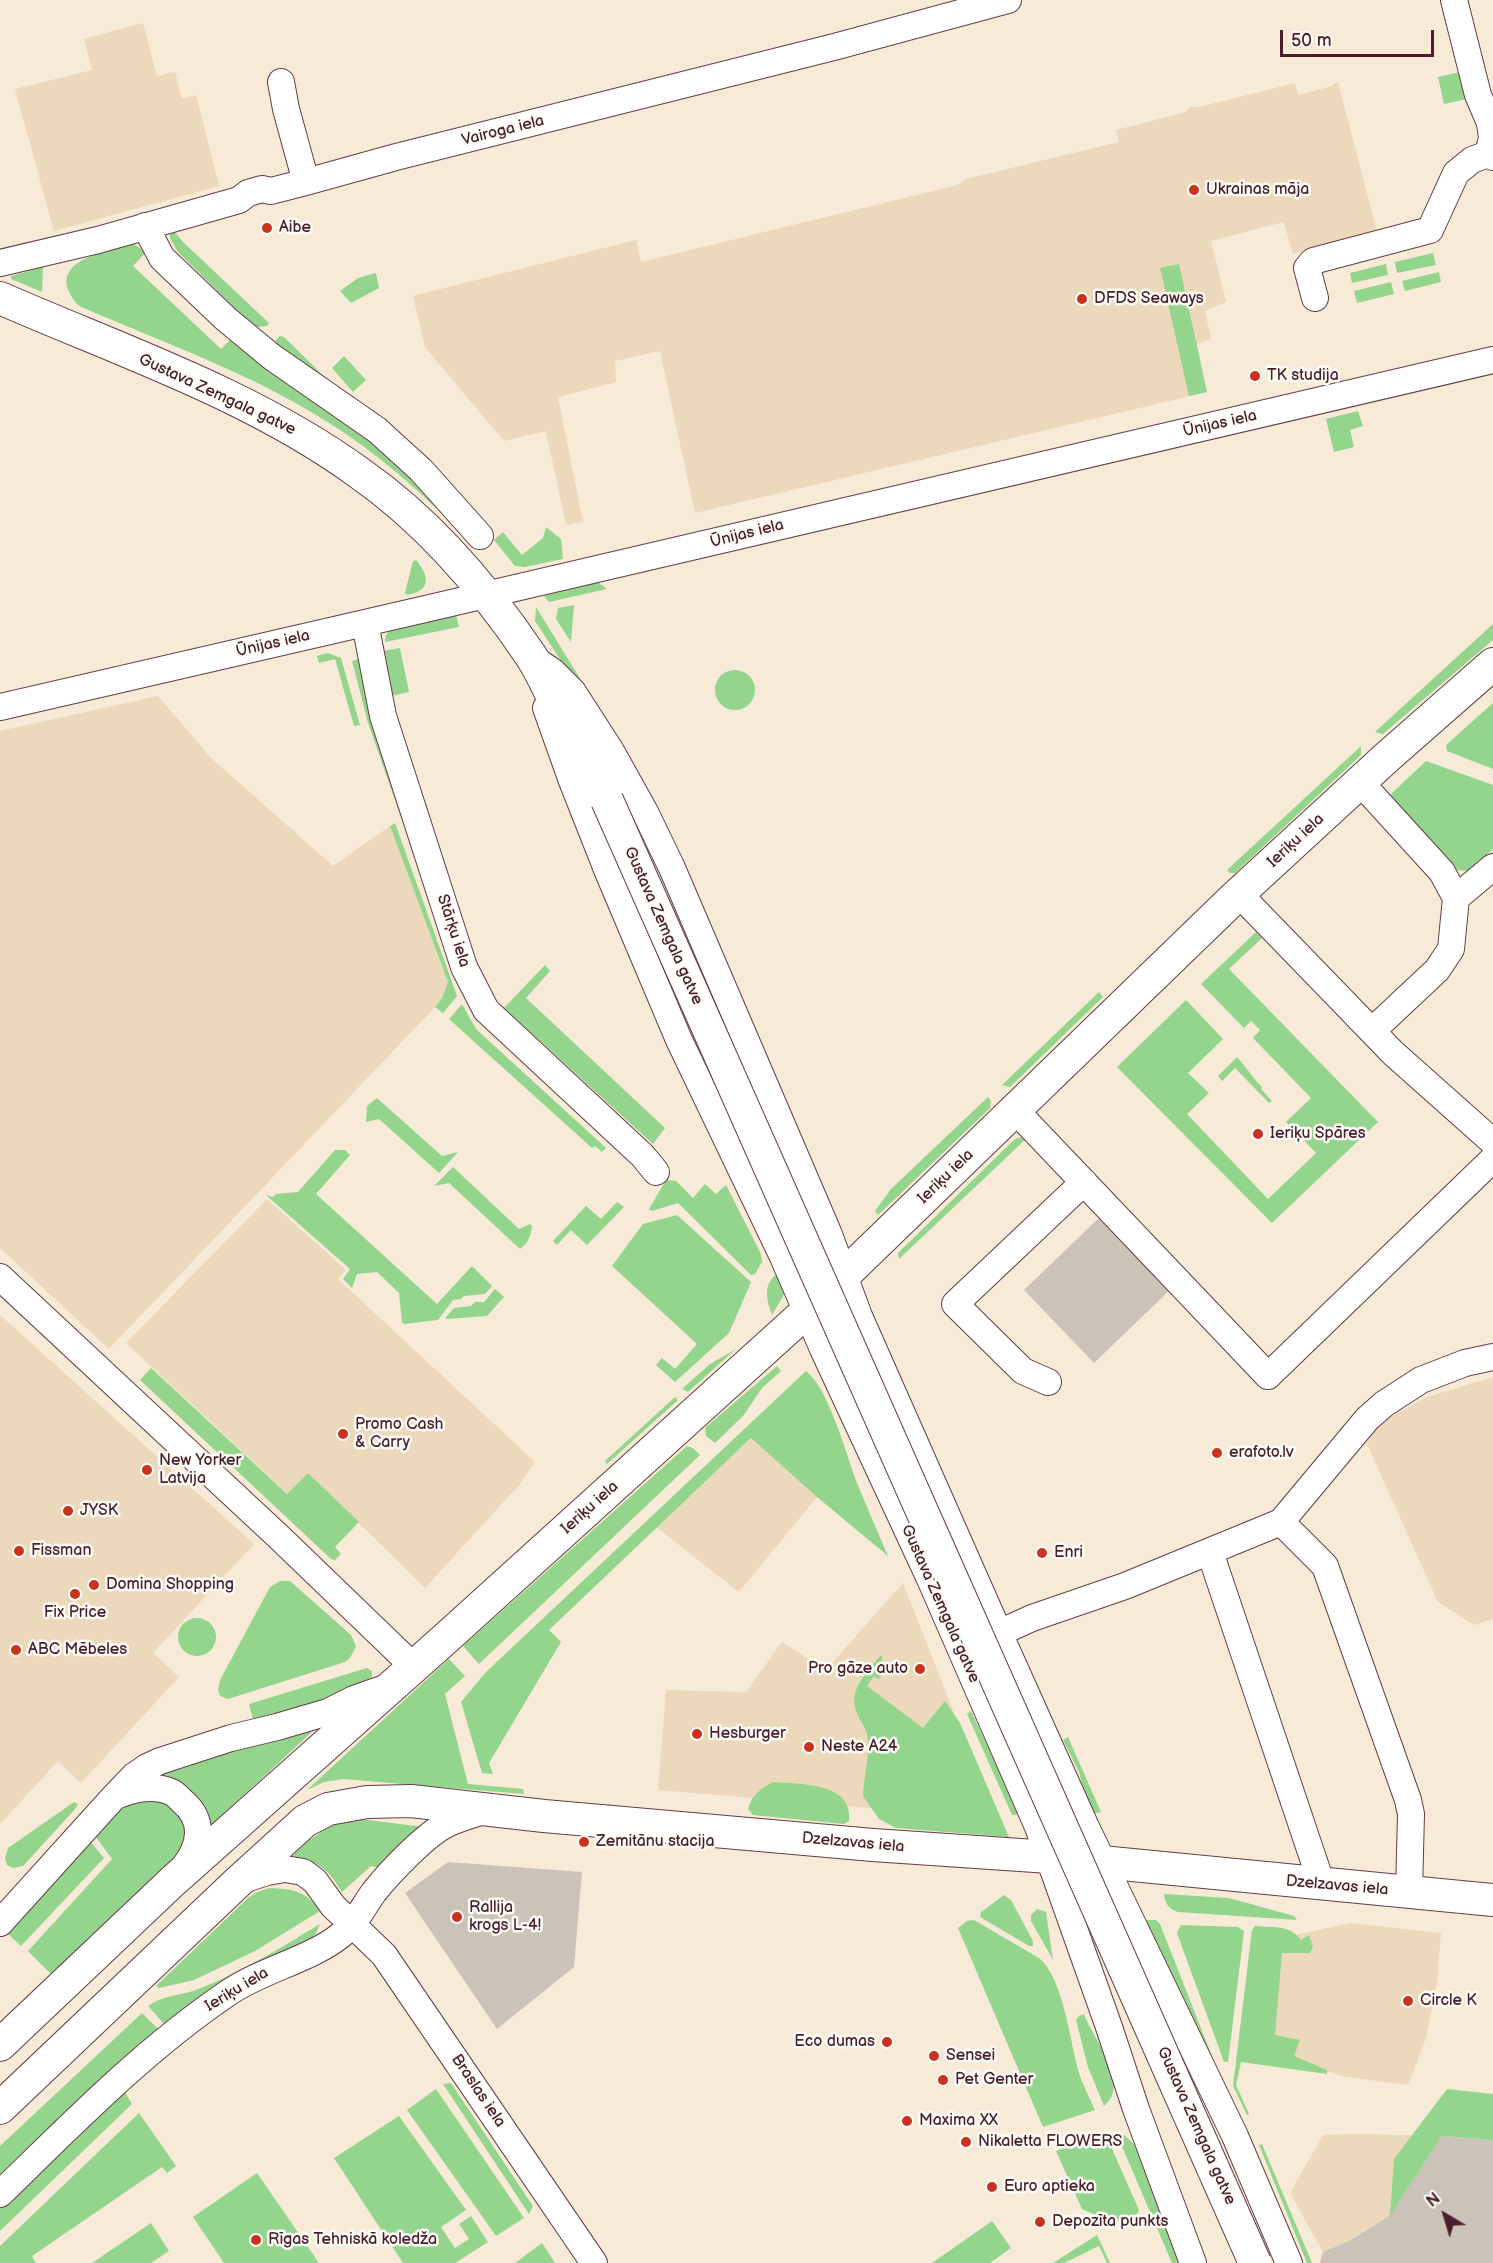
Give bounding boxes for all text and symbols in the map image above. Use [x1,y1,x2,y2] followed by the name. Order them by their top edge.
[1283,18,1438,56] scale bar
[1291,30,1332,51] text: 50 m
[460,111,546,151] street label: Vairoga iela
[1206,180,1309,200] place label: Ukrainas māja
[1187,183,1201,197] marker: Ukrainas māja
[279,218,311,238] place label: Aibe
[260,221,274,235] marker: Aibe
[1094,289,1204,309] place label: DFDS Seaways
[1075,292,1089,306] marker: DFDS Seaways
[135,350,299,440] street label: Gustava Zemgala gatve
[1267,366,1339,386] place label: TK studija
[1248,369,1262,383] marker: TK studija
[1181,406,1259,442] street label: Ūnijas iela
[708,516,786,552] street label: Ūnijas iela
[234,626,312,662] street label: Ūnijas iela
[1264,810,1328,872] street label: Ieriķu iela
[619,844,707,1008] street label: Gustava Zemgala gatve
[432,892,474,970] street label: Stārķu iela
[1270,1124,1366,1144] place label: Ieriķu Spāres
[1251,1127,1265,1141] marker: Ieriķu Spāres
[914,1146,978,1208] street label: Ieriķu iela
[355,1415,443,1453] place label: Promo Cash & Carry
[336,1427,350,1441] marker: Promo Cash & Carry
[1229,1443,1294,1463] place label: erafoto.lv
[1210,1446,1224,1460] marker: erafoto.lv
[159,1451,241,1489] place label: New Yorker Latvija
[140,1463,154,1477] marker: New Yorker Latvija
[557,1477,623,1539] street label: Ieriķu iela
[80,1501,118,1521] place label: JYSK
[61,1504,75,1518] marker: JYSK
[896,1522,984,1686] street label: Gustava Zemgala gatve
[31,1541,91,1561] place label: Fissman
[1054,1543,1083,1563] place label: Enri
[12,1544,26,1558] marker: Fissman
[1035,1546,1049,1560] marker: Enri
[106,1575,234,1595] place label: Domina Shopping
[87,1578,101,1592] marker: Domina Shopping
[68,1587,82,1601] marker: Fix Price
[44,1603,106,1623] place label: Fix Price
[28,1640,127,1660] place label: ABC Mēbeles
[9,1643,23,1657] marker: ABC Mēbeles
[808,1659,908,1679] place label: Pro gāze auto
[913,1662,927,1676] marker: Pro gāze auto
[709,1724,786,1744] place label: Hesburger
[690,1727,704,1741] marker: Hesburger
[821,1737,897,1757] place label: Neste A24
[802,1740,816,1754] marker: Neste A24
[801,1829,905,1857] street label: Dzelzavas iela
[596,1832,714,1852] place label: Zemitānu stacija
[577,1835,591,1849] marker: Zemitānu stacija
[1285,1872,1389,1900] street label: Dzelzavas iela
[469,1898,541,1936] place label: Rallija krogs L-4!
[450,1910,464,1924] marker: Rallija krogs L-4!
[202,1964,272,2016] street label: Ieriķu iela
[1420,1991,1477,2011] place label: Circle K
[1401,1994,1415,2008] marker: Circle K
[794,2032,875,2052] place label: Eco dumas
[880,2035,894,2049] marker: Eco dumas
[1152,2044,1240,2208] street label: Gustava Zemgala gatve
[946,2046,995,2066] place label: Sensei
[927,2049,941,2063] marker: Sensei
[447,2051,509,2131] street label: Braslas iela
[955,2070,1033,2090] place label: Pet Genter
[936,2073,950,2087] marker: Pet Genter
[919,2111,998,2131] place label: Maxima XX
[900,2114,914,2128] marker: Maxima XX
[978,2132,1122,2152] place label: Nikaletta FLOWERS
[959,2135,973,2149] marker: Nikaletta FLOWERS
[1004,2177,1095,2197] place label: Euro aptieka
[985,2180,999,2194] marker: Euro aptieka
[1415,2185,1475,2245] north arrow
[1423,2189,1444,2212] text: N
[1052,2212,1168,2232] place label: Depozīta punkts
[1033,2215,1047,2229] marker: Depozīta punkts
[268,2230,437,2250] place label: Rīgas Tehniskā koledža
[249,2233,263,2247] marker: Rīgas Tehniskā koledža

